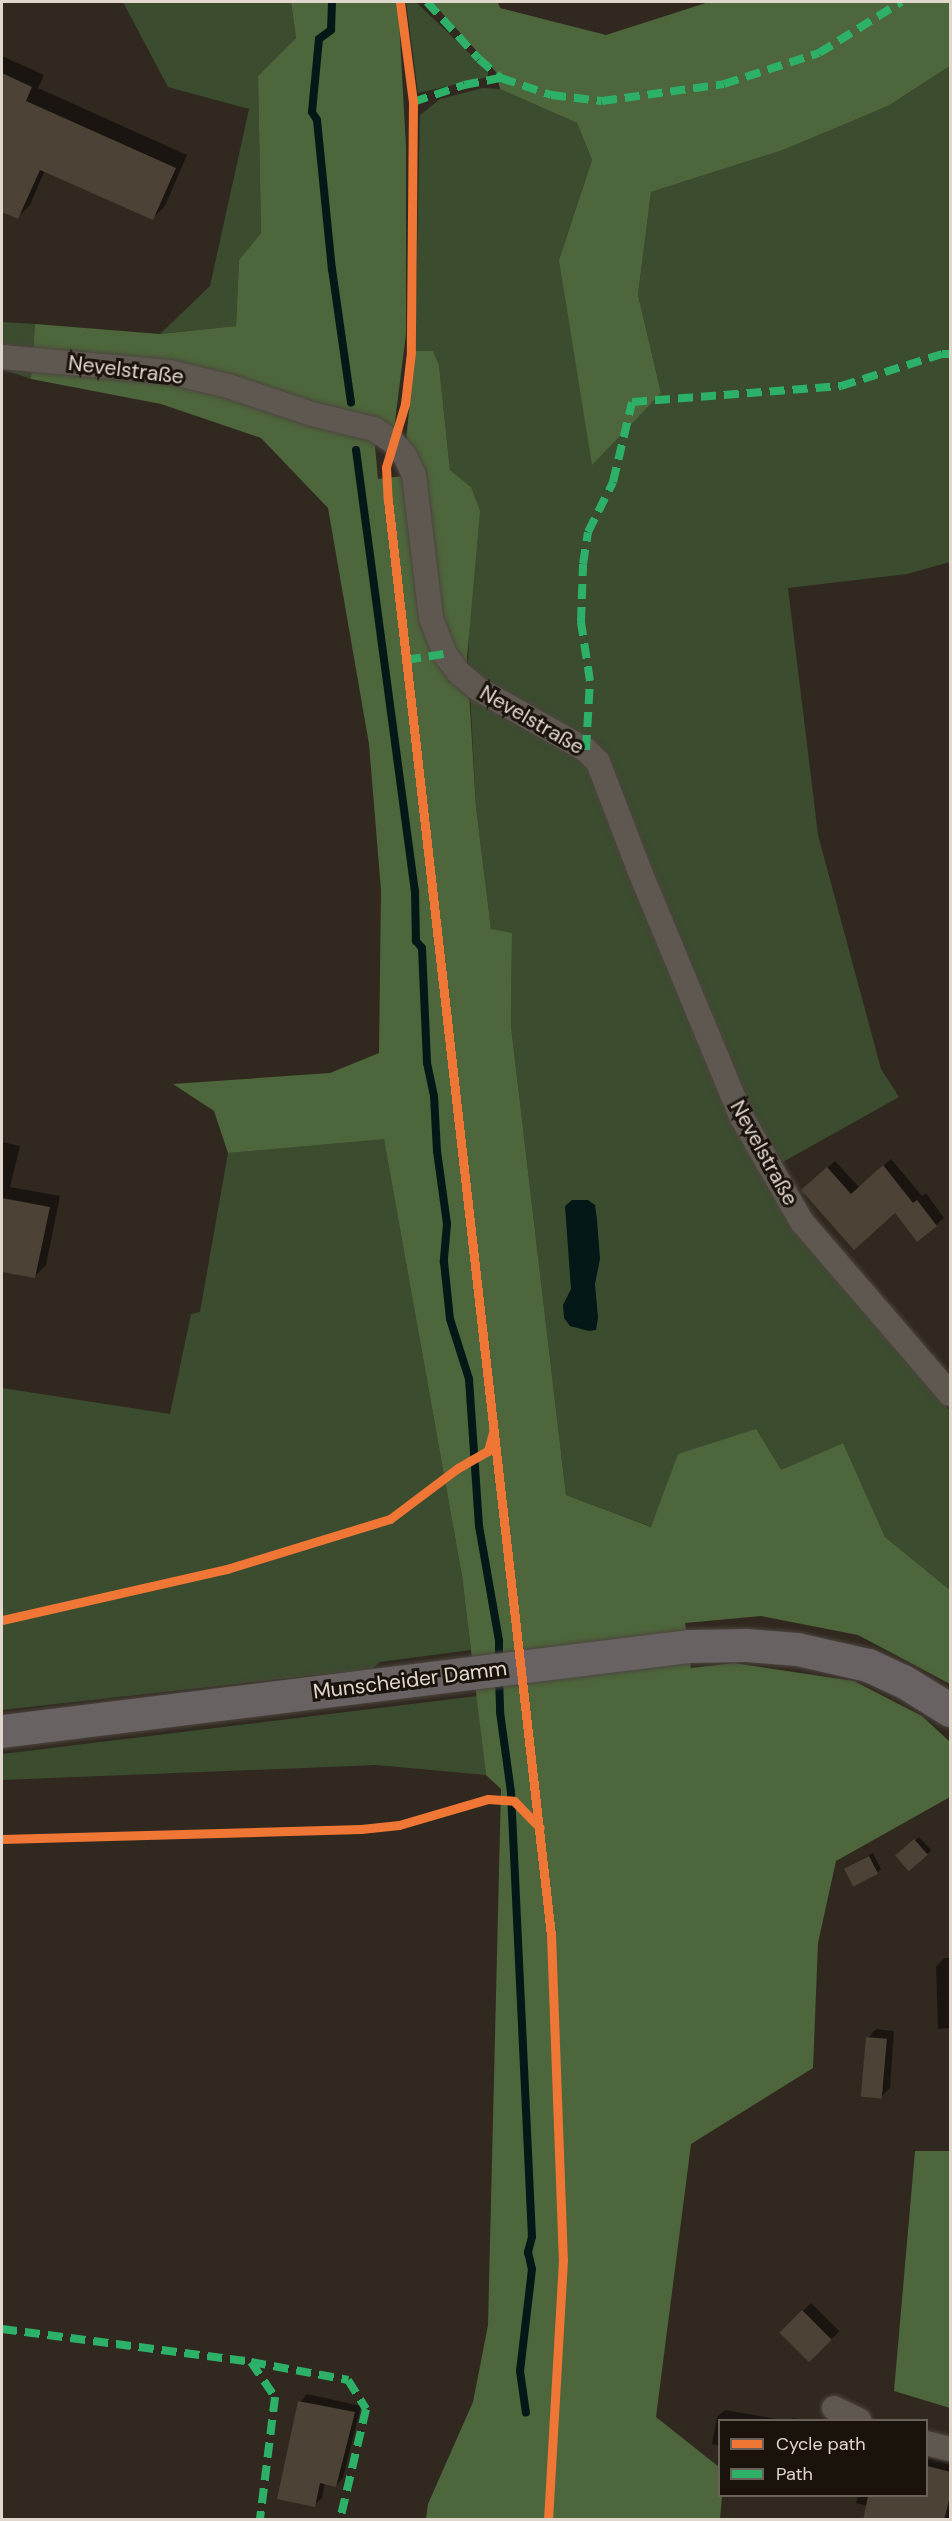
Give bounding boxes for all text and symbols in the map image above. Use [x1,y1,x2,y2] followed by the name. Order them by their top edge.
[67,350,185,390] street label: Nevelstraße
[475,680,589,760] street label: Nevelstraße
[725,1096,803,1210] street label: Nevelstraße
[312,1656,508,1704] street label: Munscheider Damm
[718,2419,928,2497] legend
[776,2432,866,2456] text: Cycle path
[776,2462,813,2486] text: Path

